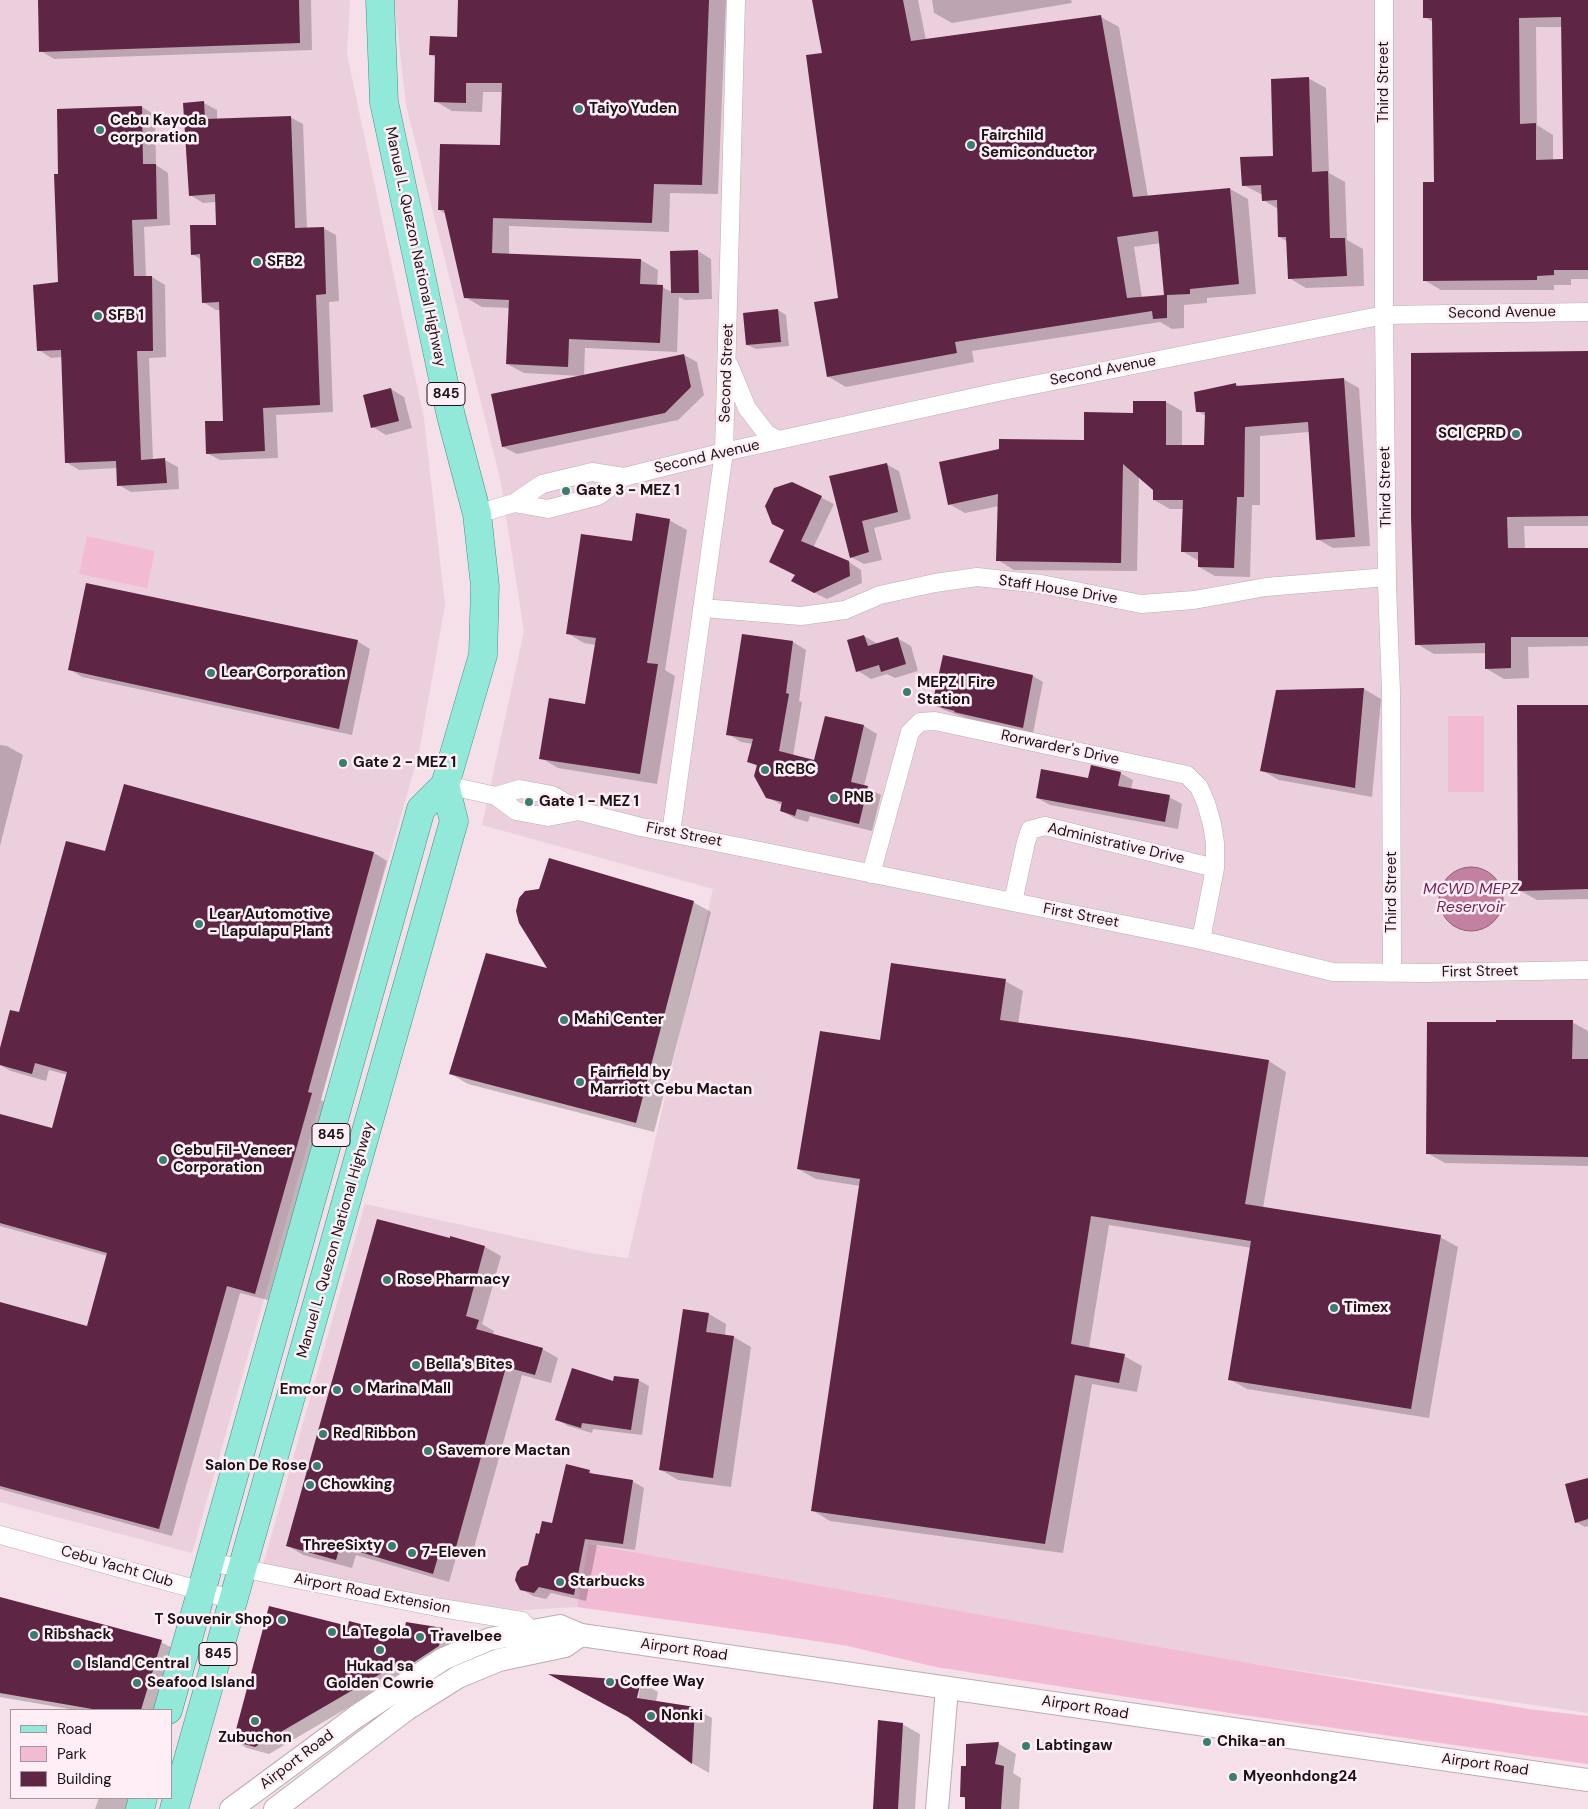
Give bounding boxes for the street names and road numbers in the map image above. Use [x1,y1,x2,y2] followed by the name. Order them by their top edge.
[1375,41,1393,123] street label: Third Street
[381,125,449,369] street label: Manuel L. Quezon National Highway
[1448,303,1556,323] street label: Second Avenue
[716,323,738,423] street label: Second Street
[1048,352,1158,390] street label: Second Avenue
[427,382,465,406] road number: 845
[653,436,761,478] street label: Second Avenue
[1376,446,1396,528] street label: Third Street
[997,572,1119,608] street label: Staff House Drive
[999,727,1121,769] street label: Rorwarder's Drive
[645,819,723,851] street label: First Street
[1046,820,1186,868] street label: Administrative Drive
[1383,851,1401,933] street label: Third Street
[1042,900,1120,932] street label: First Street
[1441,962,1519,982] street label: First Street
[294,1120,378,1360] street label: Manuel L. Quezon National Highway
[312,1124,350,1146] road number: 845
[59,1542,175,1592] street label: Cebu Yacht Club
[292,1570,452,1618] street label: Airport Road Extension
[639,1635,729,1665] street label: Airport Road
[199,1642,237,1666] road number: 845
[1040,1692,1130,1724] street label: Airport Road
[257,1726,337,1794] street label: Airport Road
[1440,1750,1530,1780] street label: Airport Road

